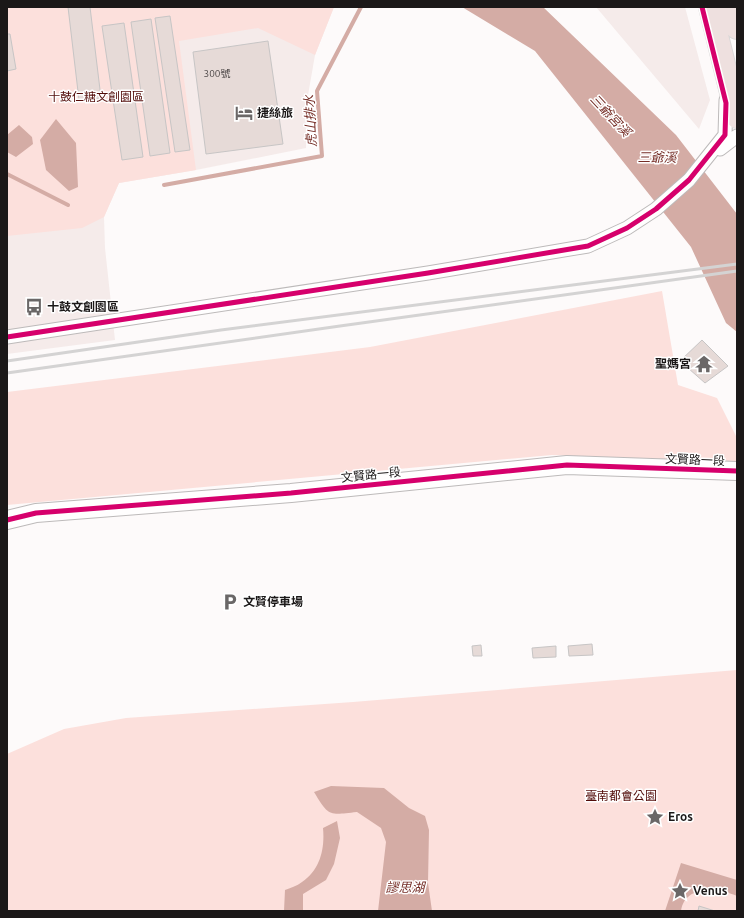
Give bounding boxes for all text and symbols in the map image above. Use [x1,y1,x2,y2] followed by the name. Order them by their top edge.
[204,68,230,79] house number: 300號
[48,90,144,103] park label: 十鼓仁糖文創園區
[588,91,635,140] water label: 三爺宮溪
[302,94,318,147] water label: 虎山排水
[234,103,254,123] hotel icon: 捷絲旅
[257,106,293,119] place label: 捷絲旅
[637,150,678,164] water label: 三爺溪
[24,297,44,317] bus stop icon: 十鼓文創園區
[47,300,119,313] place label: 十鼓文創園區
[694,354,714,374] temple icon: 聖媽宮
[655,357,691,370] place label: 聖媽宮
[665,452,725,467] street label: 文賢路一段
[340,465,401,484] street label: 文賢路一段
[220,592,240,612] parking icon: 文賢停車場
[243,595,303,608] place label: 文賢停車場
[585,789,657,802] park label: 臺南都會公園
[645,807,665,827] place icon: Eros
[668,810,693,823] place label: Eros
[385,880,426,894] water label: 謬思湖
[670,881,690,901] place icon: Venus
[693,884,728,897] place label: Venus

